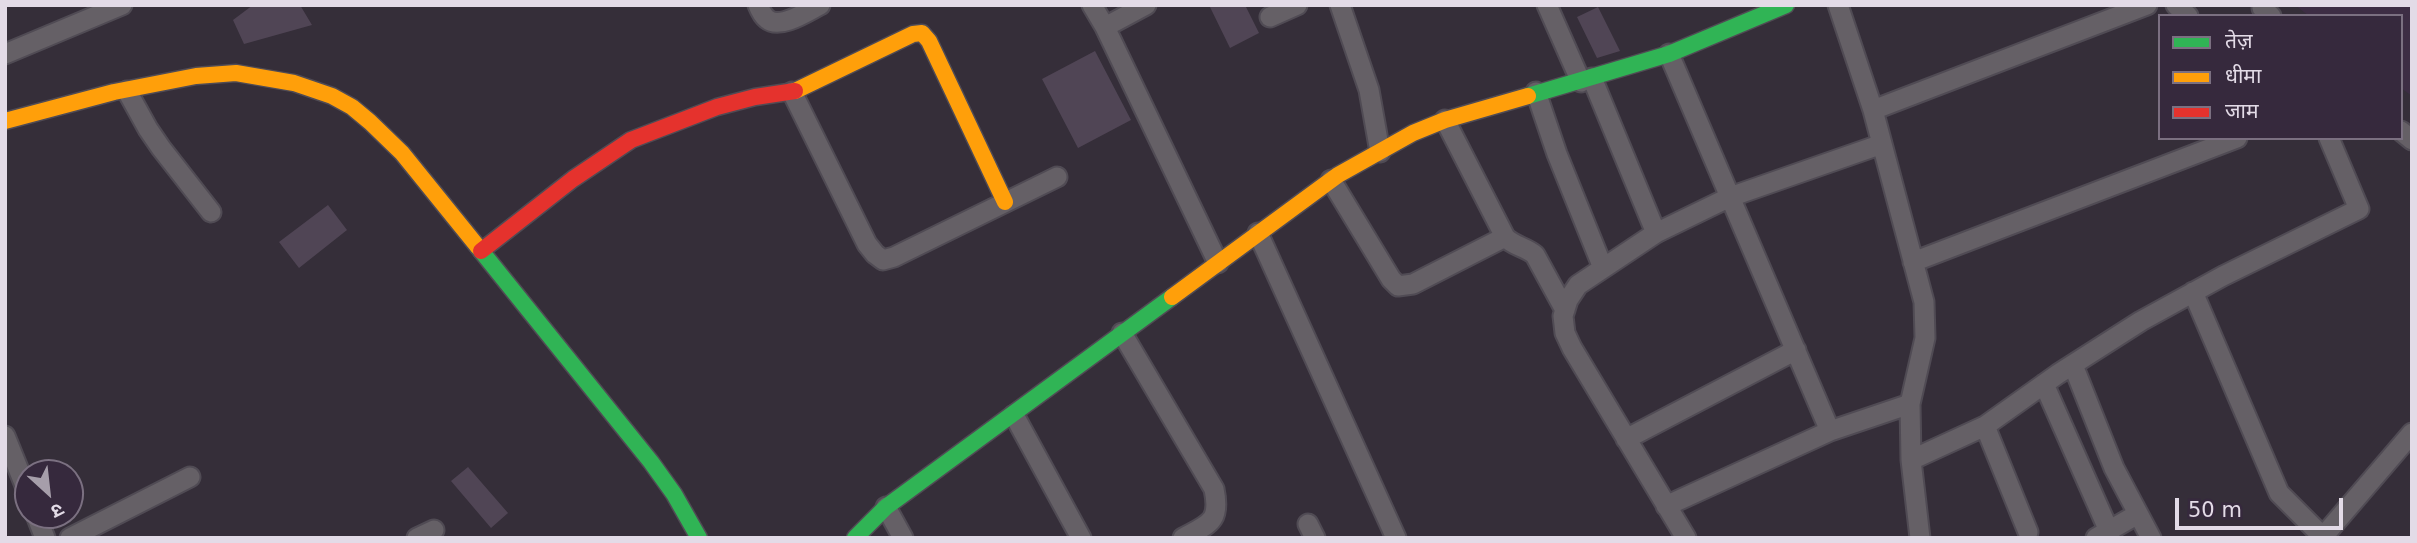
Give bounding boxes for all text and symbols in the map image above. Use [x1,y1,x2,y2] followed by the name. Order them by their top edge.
[2158,14,2403,140] legend
[2225,29,2253,53] text: तेज़
[2225,64,2261,88] text: धीमा
[2225,99,2259,123] text: जाम
[14,459,84,529] north arrow
[2179,484,2347,528] scale bar
[2188,498,2242,522] text: 50 m
[48,499,68,523] text: उ

